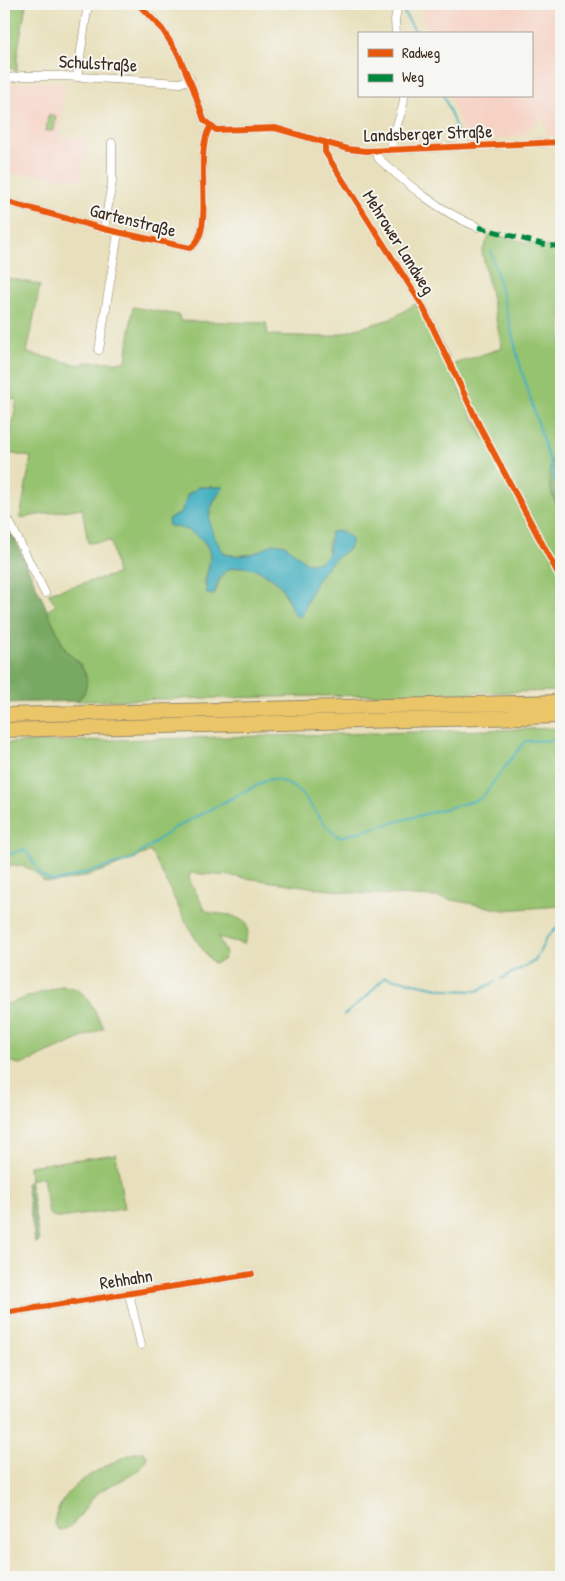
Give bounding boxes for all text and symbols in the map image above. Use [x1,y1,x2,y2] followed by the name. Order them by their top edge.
[358,32,532,98] legend
[402,42,440,63] text: Radweg
[58,48,138,78] street label: Schulstraße
[402,66,424,87] text: Weg
[363,118,493,148] street label: Landsberger Straße
[357,185,441,299] street label: Mehrower Landweg
[87,197,179,243] street label: Gartenstraße
[98,1262,154,1296] street label: Rehhahn

